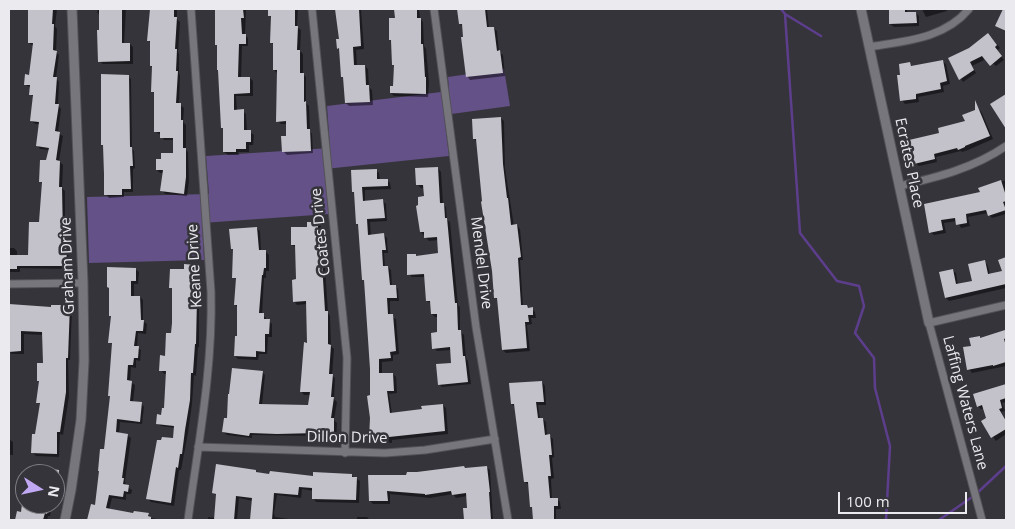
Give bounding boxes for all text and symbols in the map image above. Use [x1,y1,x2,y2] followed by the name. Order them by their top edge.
[891,116,927,210] street label: Ecrates Place
[307,187,335,277] street label: Coates Drive
[466,216,496,310] street label: Mendel Drive
[57,217,79,315] street label: Graham Drive
[184,223,206,309] street label: Keane Drive
[938,334,992,472] street label: Laffing Waters Lane
[306,428,388,448] street label: Dillon Drive
[15,464,65,514] north arrow
[840,482,969,514] scale bar
[44,484,65,499] text: N
[846,491,890,511] text: 100 m

